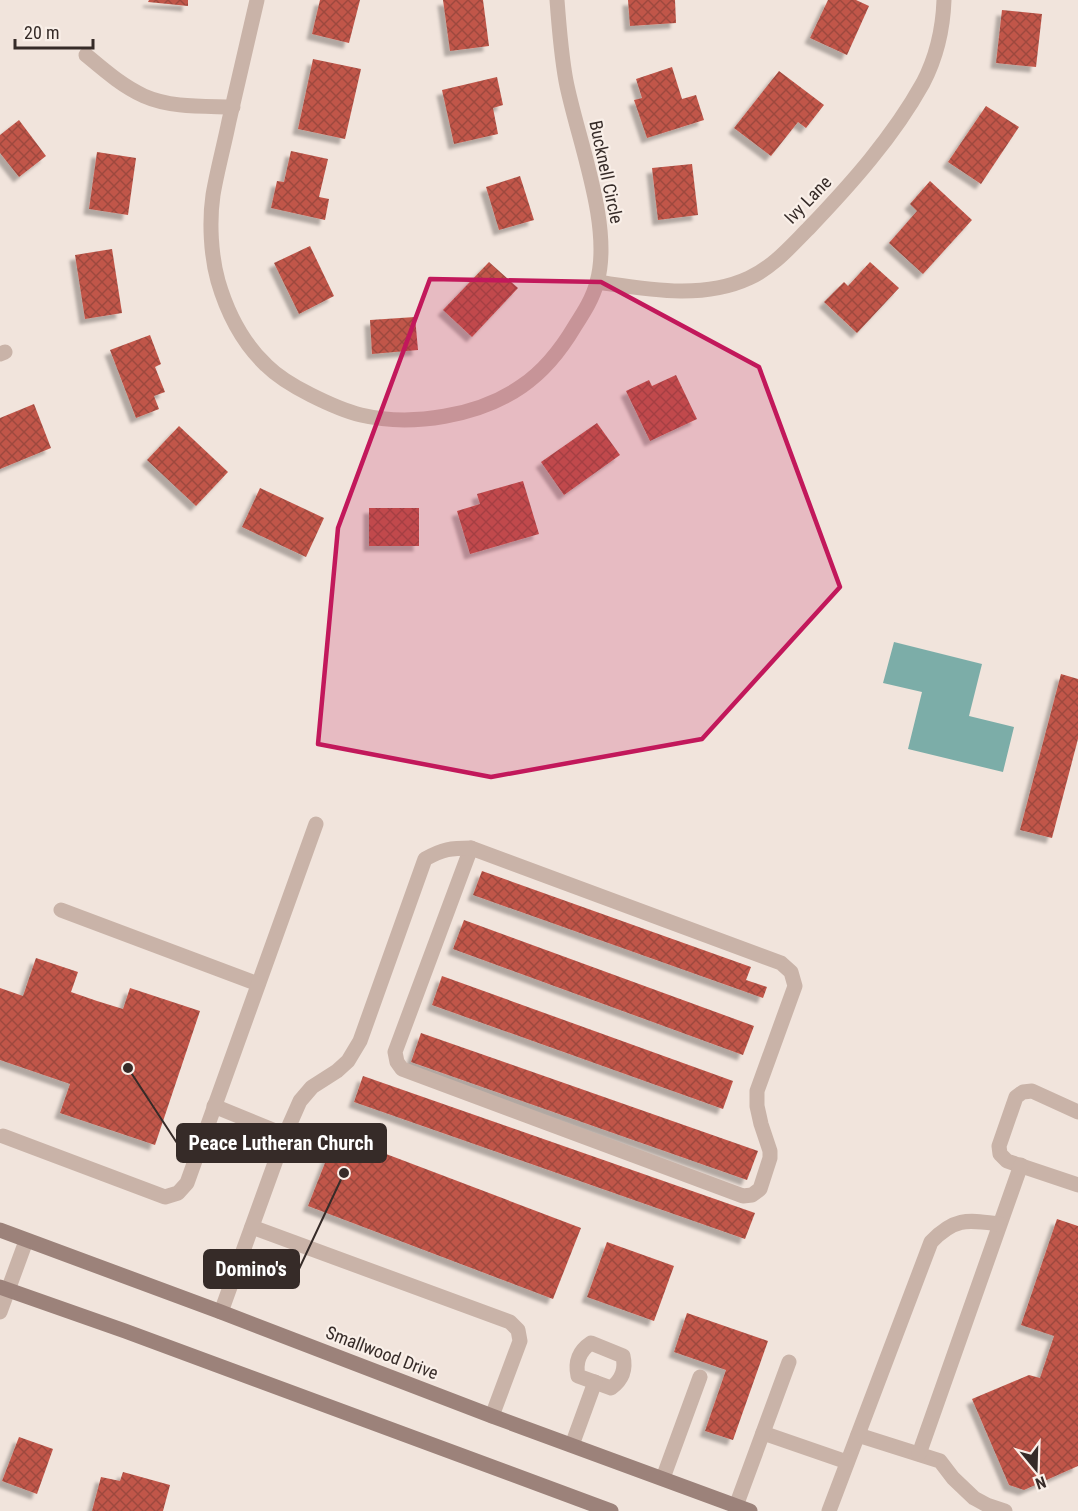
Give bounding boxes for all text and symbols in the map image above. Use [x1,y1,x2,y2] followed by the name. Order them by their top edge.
[15,12,93,50] scale bar
[24,22,59,43] text: 20 m
[585,118,628,225] street label: Bucknell Circle
[780,171,835,228] street label: Ivy Lane
[177,1124,386,1162] callout: Peace Lutheran Church
[188,1131,374,1155] text: Peace Lutheran Church
[204,1250,299,1288] callout: Domino's
[215,1257,287,1281] text: Domino's
[323,1321,441,1384] street label: Smallwood Drive
[1006,1439,1066,1499] north arrow
[1033,1472,1048,1493] text: N

